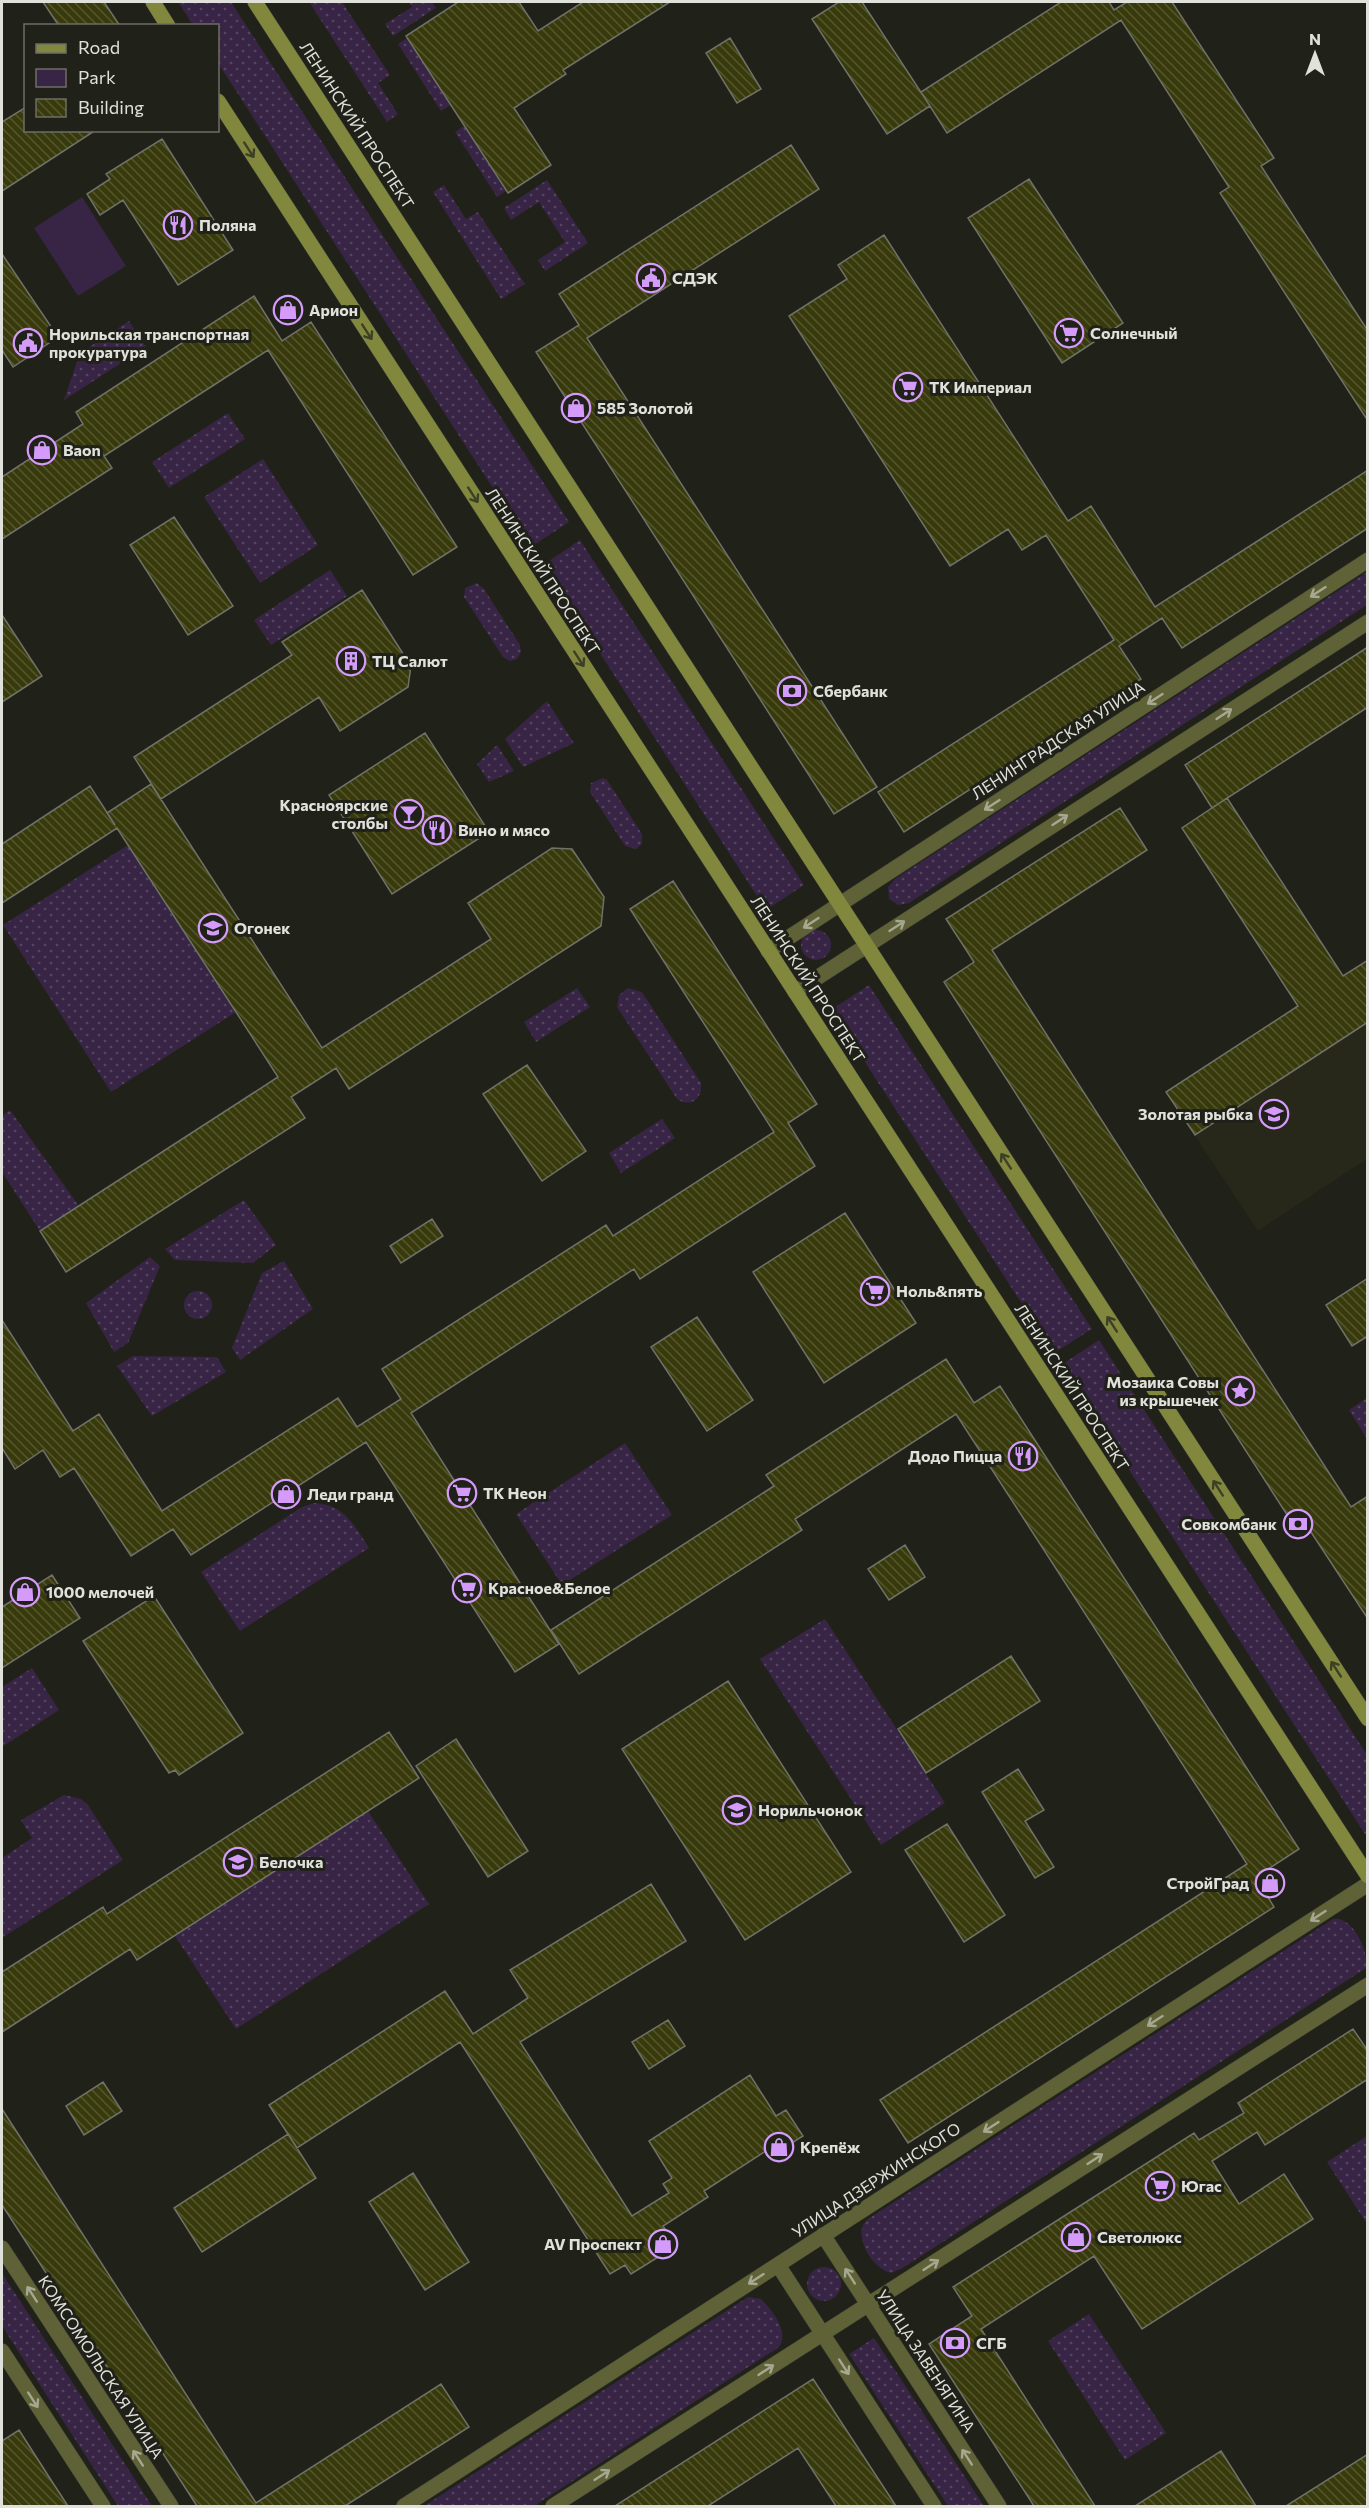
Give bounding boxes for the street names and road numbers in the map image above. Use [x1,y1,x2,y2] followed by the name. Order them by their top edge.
[296,38,418,212] street label: ЛЕНИНСКИЙ ПРОСПЕКТ
[482,484,604,658] street label: ЛЕНИНСКИЙ ПРОСПЕКТ
[968,676,1148,803] street label: ЛЕНИНГРАДСКАЯ УЛИЦА
[747,892,869,1066] street label: ЛЕНИНСКИЙ ПРОСПЕКТ
[1011,1300,1133,1474] street label: ЛЕНИНСКИЙ ПРОСПЕКТ
[788,2118,964,2241] street label: УЛИЦА ДЗЕРЖИНСКОГО
[35,2271,168,2462] street label: КОМСОМОЛЬСКАЯ УЛИЦА
[873,2286,980,2436] street label: УЛИЦА ЗАВЕНЯГИНА

